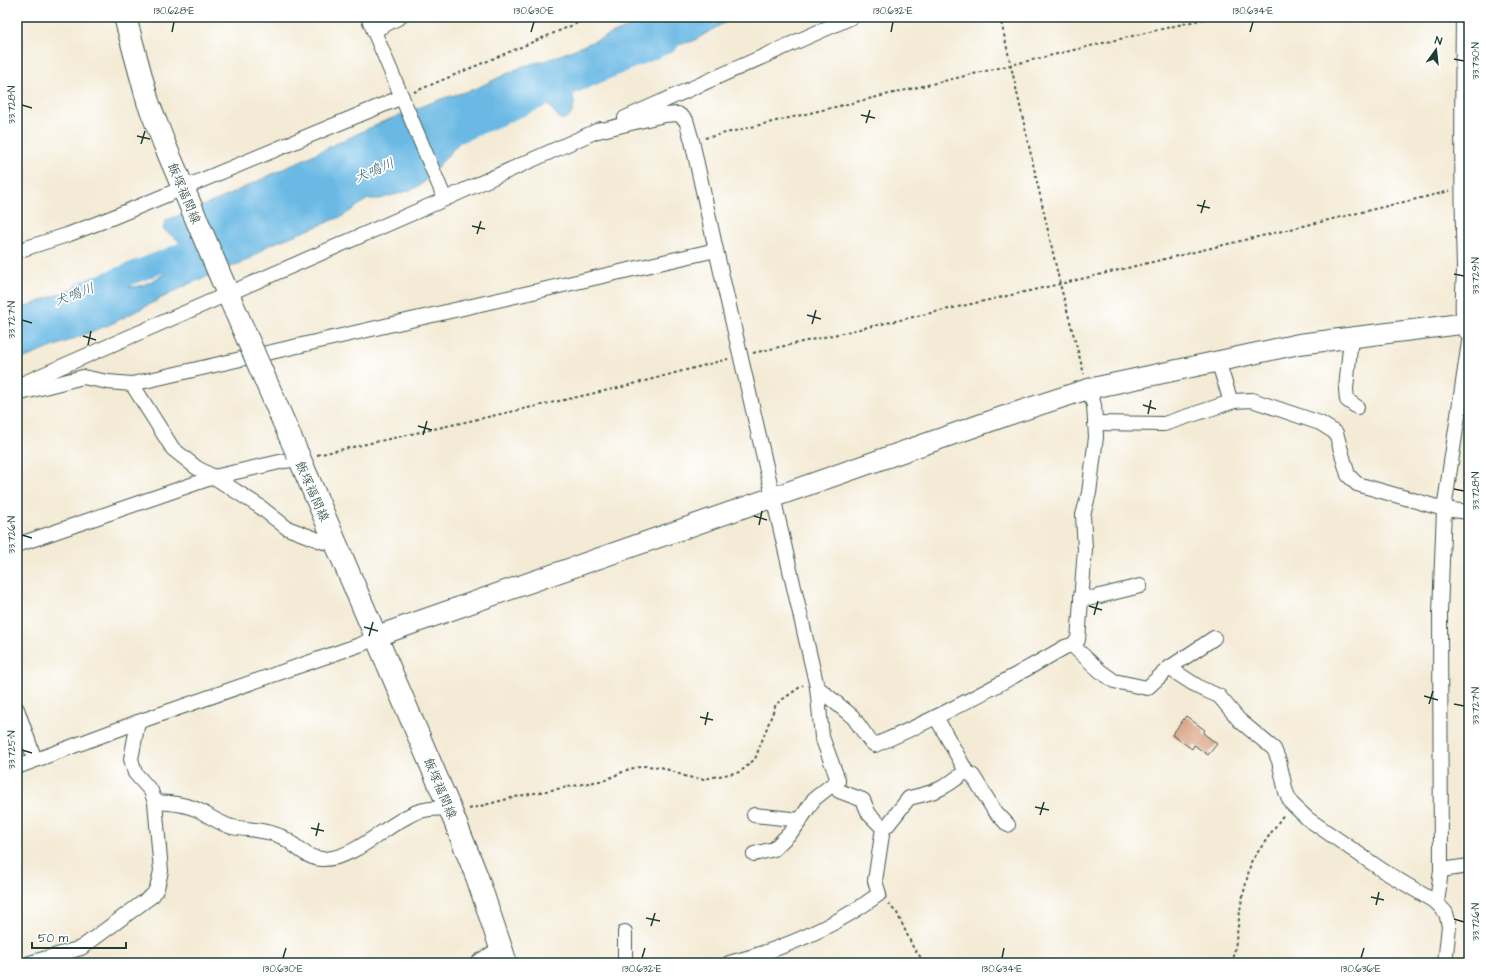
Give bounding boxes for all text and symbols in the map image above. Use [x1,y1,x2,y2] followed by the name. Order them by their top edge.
[154,4,194,18] text: 130.628°E
[514,4,554,18] text: 130.630°E
[873,4,913,18] text: 130.632°E
[1233,4,1273,18] text: 130.634°E
[1416,30,1456,70] north arrow
[1433,33,1444,49] text: N
[1469,42,1483,80] text: 33.730°N
[5,86,19,124] text: 33.728°N
[351,154,398,188] water label: 犬鳴川
[163,160,205,228] street label: 飯塚福間線
[1469,257,1483,295] text: 33.729°N
[51,278,97,312] water label: 犬鳴川
[5,301,19,339] text: 33.727°N
[291,458,334,526] street label: 飯塚福間線
[1469,472,1483,510] text: 33.728°N
[5,516,19,554] text: 33.726°N
[1469,687,1483,725] text: 33.727°N
[5,730,19,770] text: 33.725°N
[419,755,461,823] street label: 飯塚福間線
[1469,903,1483,941] text: 33.726°N
[32,924,126,950] scale bar
[38,930,69,947] text: 50 m
[263,962,303,976] text: 130.630°E
[622,962,662,976] text: 130.632°E
[982,962,1022,976] text: 130.634°E
[1341,962,1381,976] text: 130.636°E

